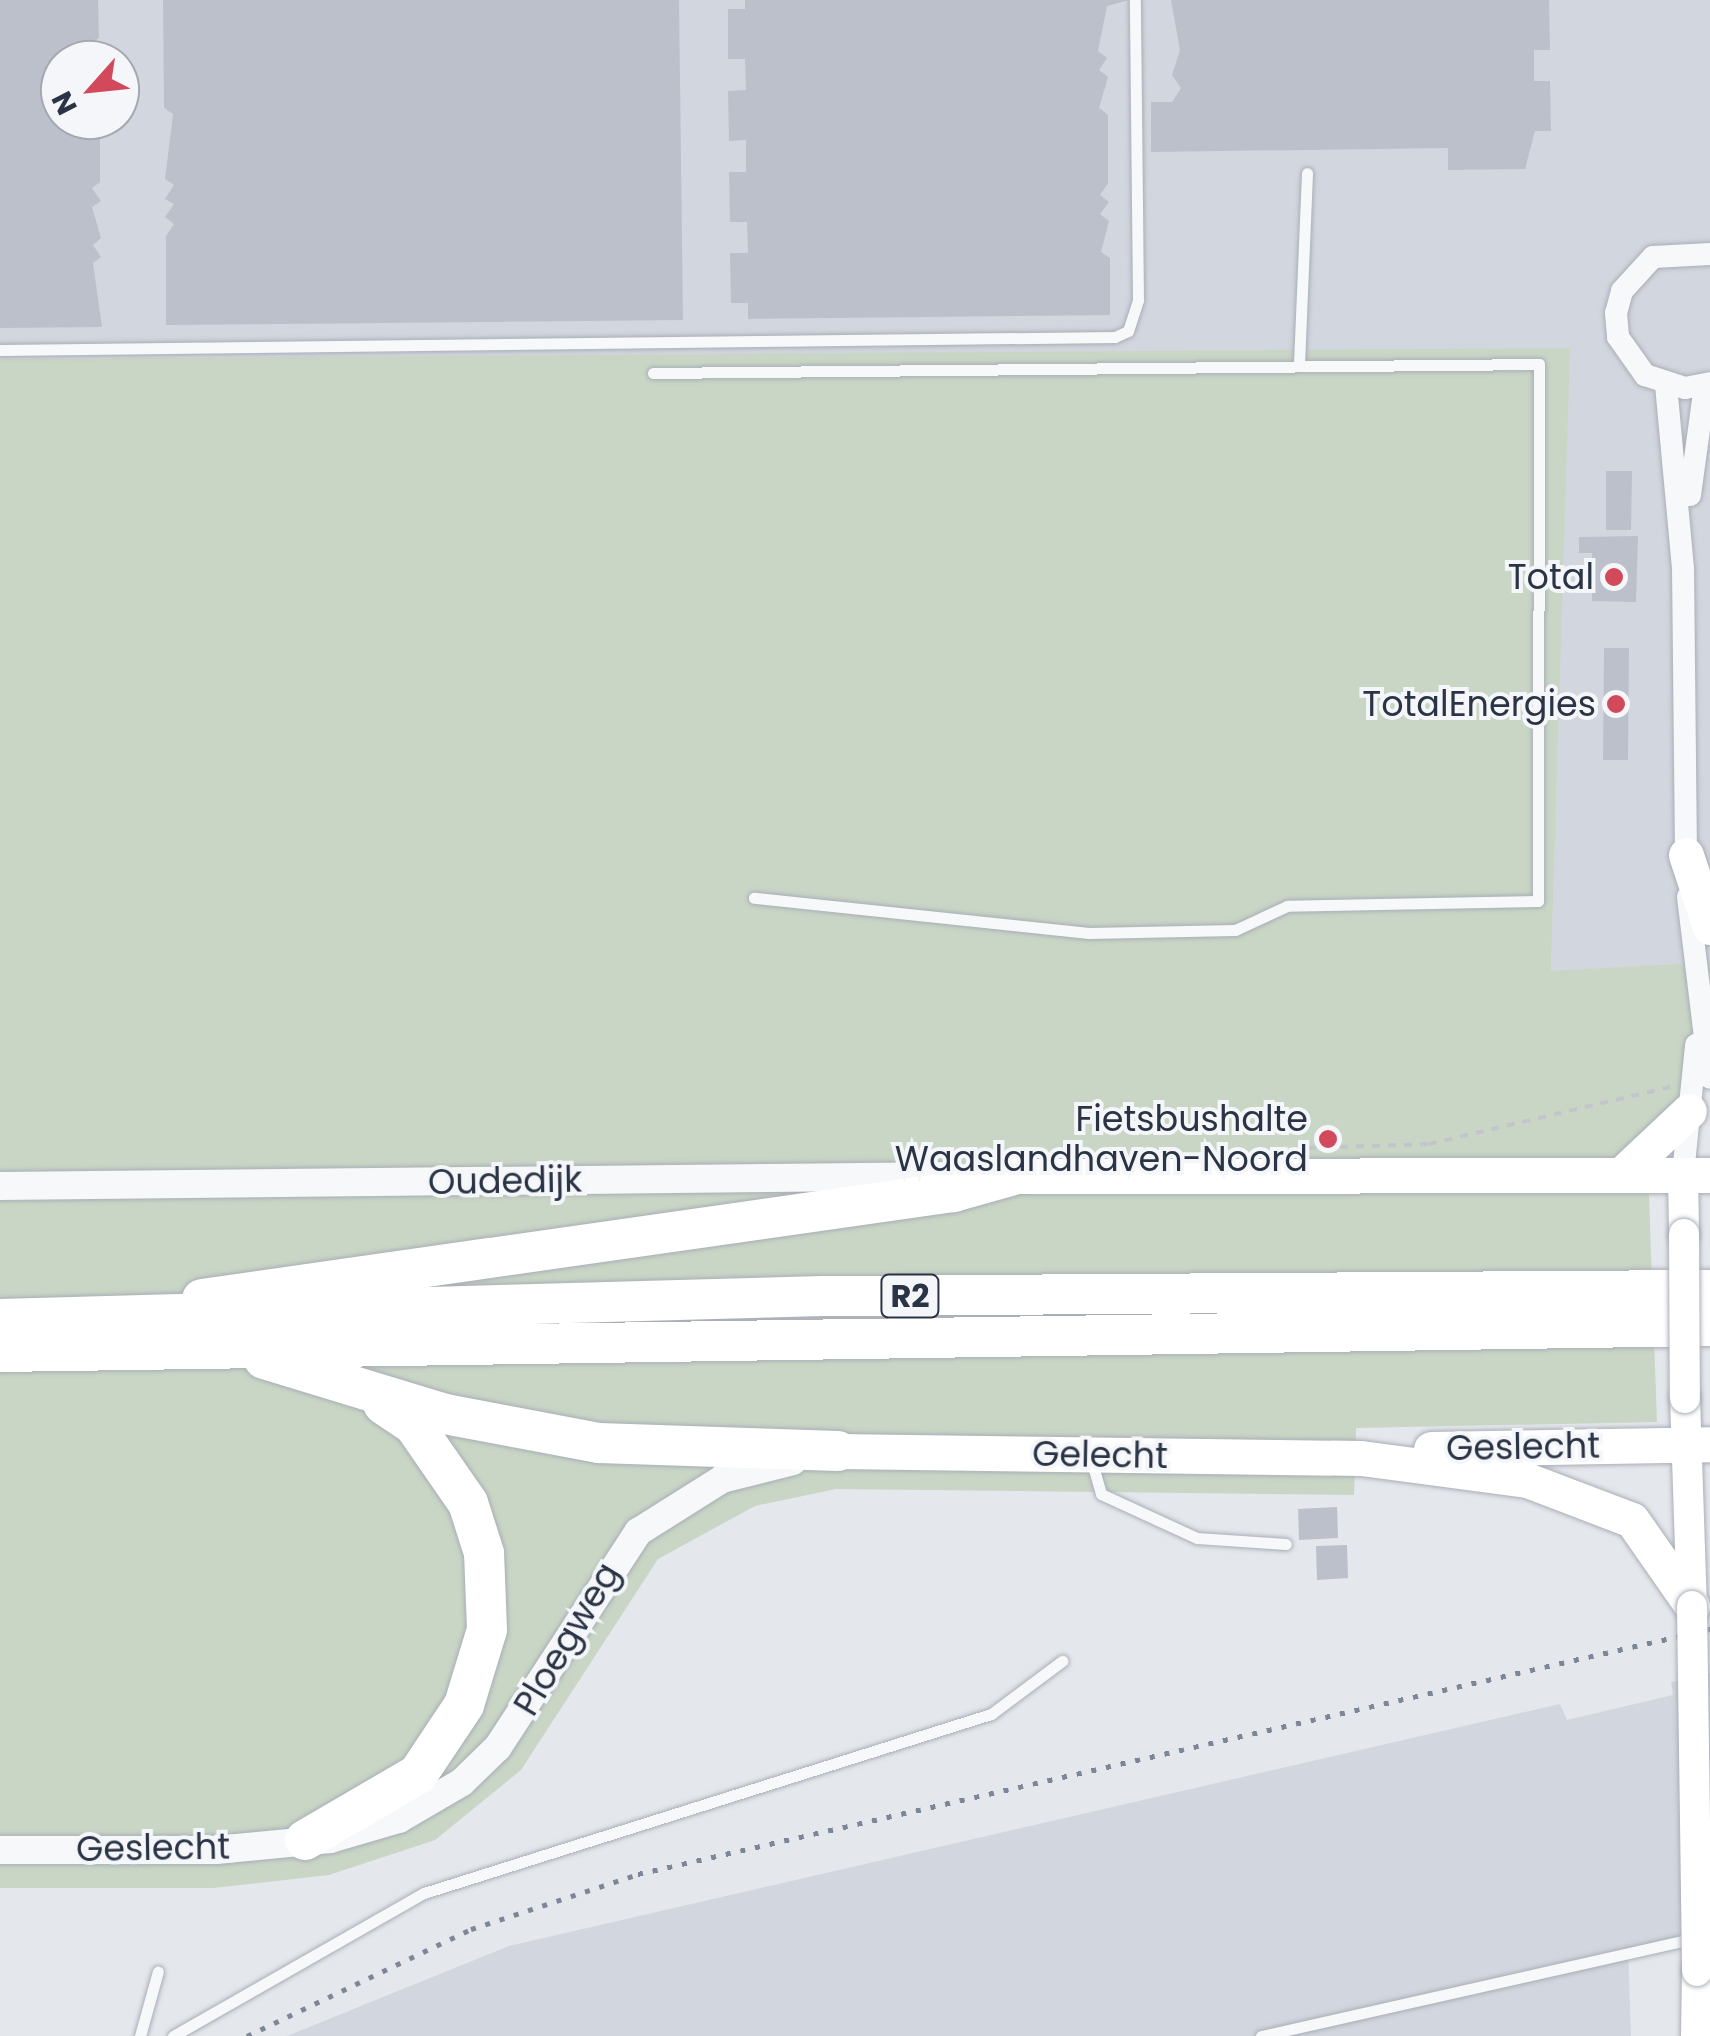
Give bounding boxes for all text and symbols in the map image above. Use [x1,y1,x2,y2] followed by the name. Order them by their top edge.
[40,40,140,140] north arrow
[42,85,87,121] text: N
[1508,556,1594,598] place label: Total
[1603,566,1625,588] marker: Total
[1362,683,1596,725] place label: TotalEnergies
[1605,693,1627,715] marker: TotalEnergies
[895,1098,1308,1180] place label: Fietsbushalte Waaslandhaven-Noord
[1317,1128,1339,1150] marker: Fietsbushalte Waaslandhaven-Noord
[428,1159,582,1203] street label: Oudedijk
[880,1269,940,1323] road number: R2
[1446,1425,1600,1469] street label: Geslecht
[1032,1433,1168,1477] street label: Gelecht
[505,1555,629,1723] street label: Ploegweg
[76,1826,230,1870] street label: Geslecht

